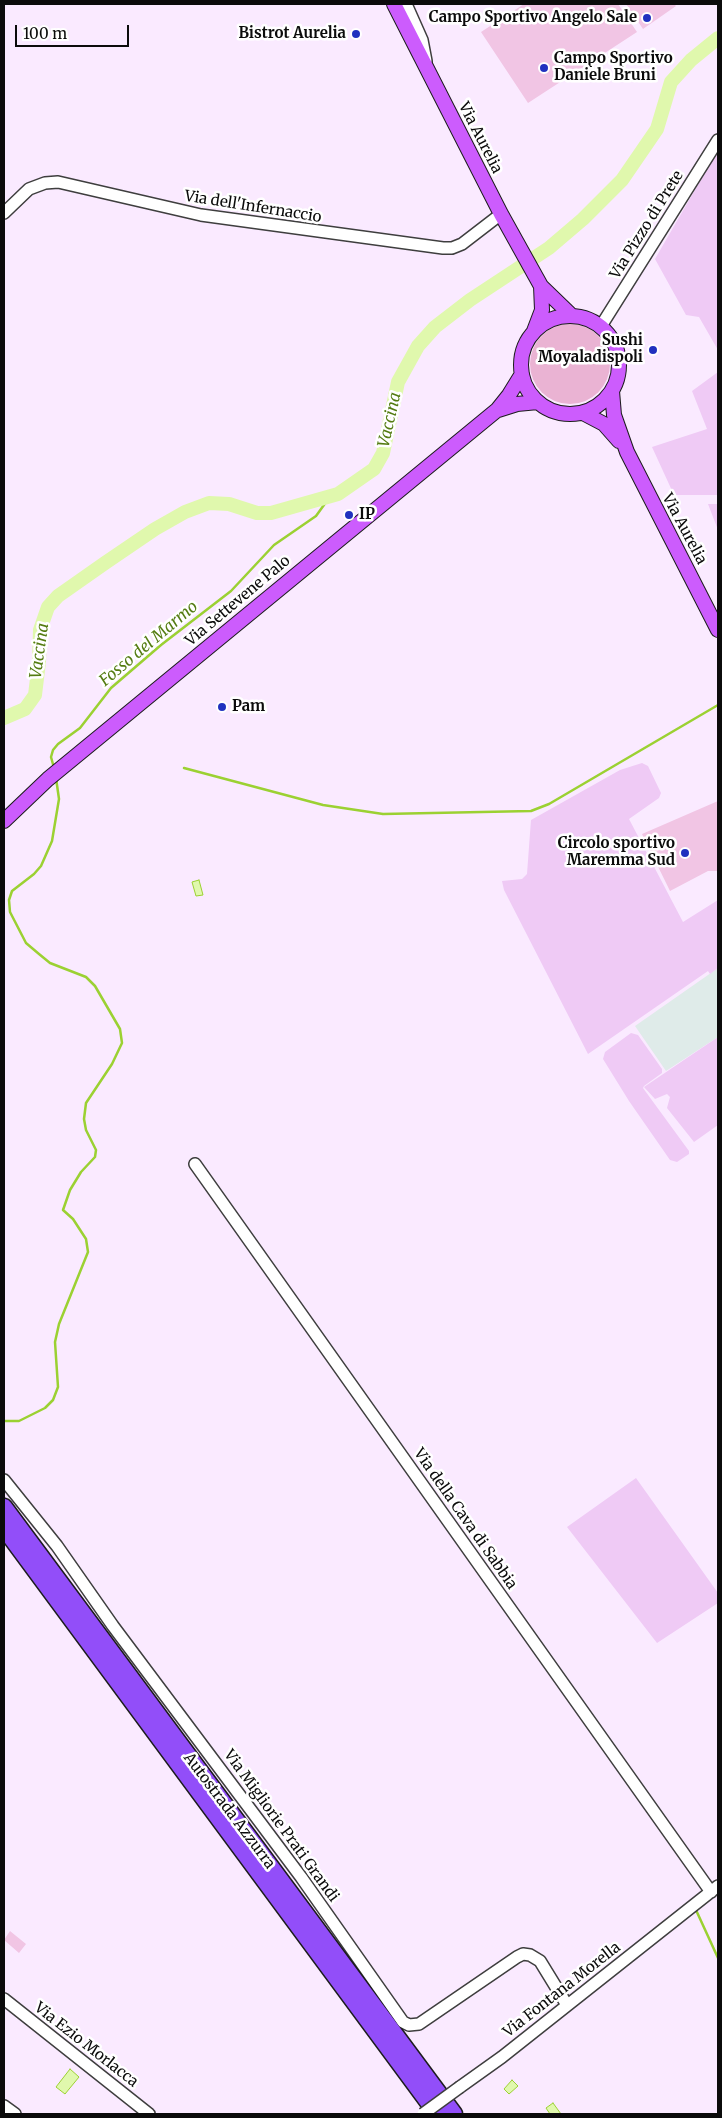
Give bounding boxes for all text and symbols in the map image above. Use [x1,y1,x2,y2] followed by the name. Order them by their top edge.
[429,9,637,27] place label: Campo Sportivo Angelo Sale
[641,12,653,24] marker: Campo Sportivo Angelo Sale
[18,15,131,47] scale bar
[23,24,67,43] text: 100 m
[238,25,346,43] place label: Bistrot Aurelia
[350,28,362,40] marker: Bistrot Aurelia
[554,50,673,85] place label: Campo Sportivo Daniele Bruni
[538,62,550,74] marker: Campo Sportivo Daniele Bruni
[454,99,506,177] street label: Via Aurelia
[606,168,688,282] street label: Via Pizzo di Prete
[183,187,323,227] street label: Via dell'Infernaccio
[538,332,643,367] place label: Sushi Moyaladispoli
[647,344,659,356] marker: Sushi Moyaladispoli
[374,391,406,449] water label: Vaccina
[658,491,710,567] street label: Via Aurelia
[359,506,375,524] place label: IP
[343,509,355,521] marker: IP
[182,552,294,650] street label: Via Settevene Palo
[96,597,202,691] water label: Fosso del Marmo
[27,622,53,680] water label: Vaccina
[232,698,265,716] place label: Pam
[216,701,228,713] marker: Pam
[558,835,675,870] place label: Circolo sportivo Maremma Sud
[679,847,691,859] marker: Circolo sportivo Maremma Sud
[410,1445,520,1593] street label: Via della Cava di Sabbia
[220,1746,342,1906] street label: Via Migliorie Prati Grandi
[180,1749,278,1873] street label: Autostrada Azzurra
[500,1939,624,2041] street label: Via Fontana Morella
[31,1999,141,2091] street label: Via Ezio Morlacca

